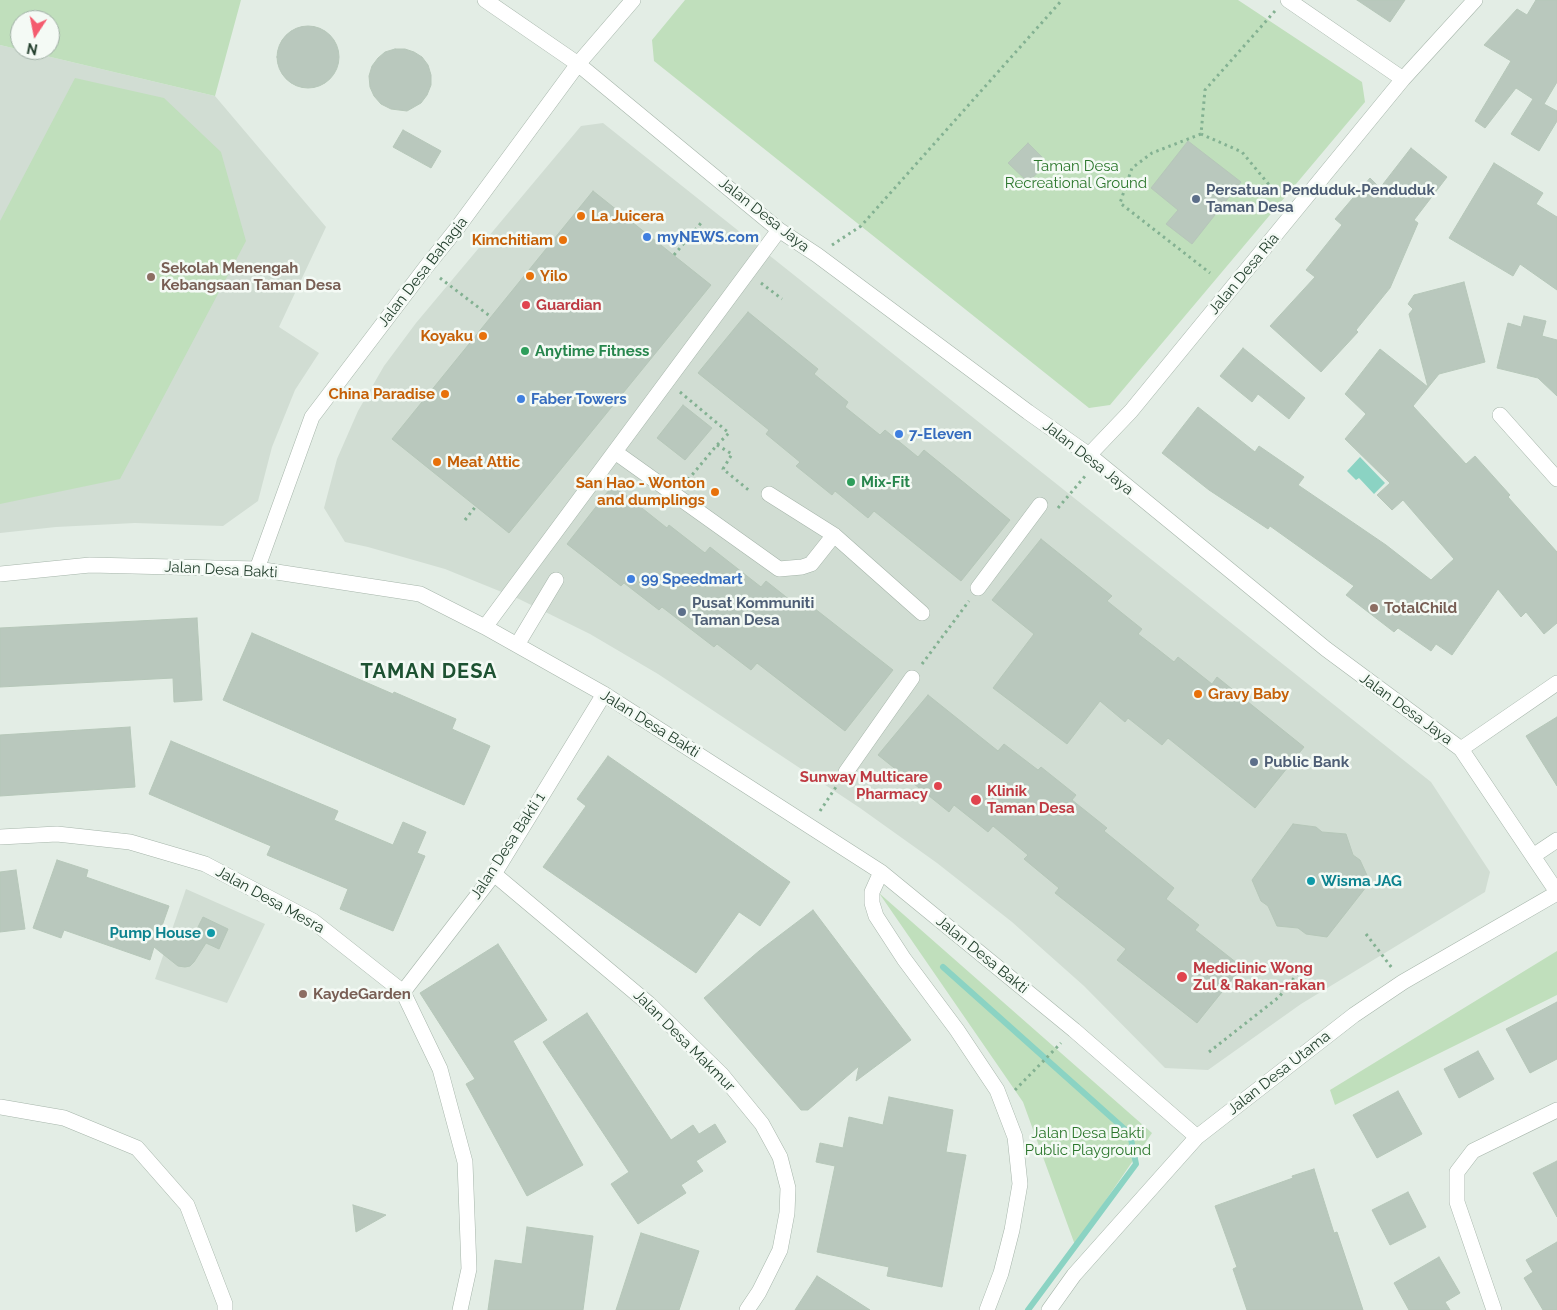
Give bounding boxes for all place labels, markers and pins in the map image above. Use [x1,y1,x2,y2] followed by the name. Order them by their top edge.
[1206,181,1435,216] place label: Persatuan Penduduk-Penduduk Taman Desa
[1190,193,1202,205] marker: Persatuan Penduduk-Penduduk Taman Desa
[591,207,664,225] place label: La Juicera
[575,210,587,222] marker: La Juicera
[657,228,759,246] place label: myNEWS.com
[472,231,553,249] place label: Kimchitiam
[641,231,653,243] marker: myNEWS.com
[557,234,569,246] marker: Kimchitiam
[161,259,341,294] place label: Sekolah Menengah Kebangsaan Taman Desa
[540,267,568,285] place label: Yilo
[524,270,536,282] marker: Yilo
[145,271,157,283] marker: Sekolah Menengah Kebangsaan Taman Desa
[536,296,602,314] place label: Guardian
[520,299,532,311] marker: Guardian
[420,327,473,345] place label: Koyaku
[477,330,489,342] marker: Koyaku
[535,342,649,360] place label: Anytime Fitness
[519,345,531,357] marker: Anytime Fitness
[328,385,435,403] place label: China Paradise
[439,388,451,400] marker: China Paradise
[531,390,627,408] place label: Faber Towers
[515,393,527,405] marker: Faber Towers
[909,425,972,443] place label: 7-Eleven
[893,428,905,440] marker: 7-Eleven
[447,453,520,471] place label: Meat Attic
[431,456,443,468] marker: Meat Attic
[861,473,910,491] place label: Mix-Fit
[576,474,705,509] place label: San Hao - Wonton and dumplings
[845,476,857,488] marker: Mix-Fit
[709,486,721,498] marker: San Hao - Wonton and dumplings
[641,570,743,588] place label: 99 Speedmart
[625,573,637,585] marker: 99 Speedmart
[692,594,814,629] place label: Pusat Kommuniti Taman Desa
[1384,599,1457,617] place label: TotalChild
[1368,602,1380,614] marker: TotalChild
[676,606,688,618] marker: Pusat Kommuniti Taman Desa
[1208,685,1289,703] place label: Gravy Baby
[1192,688,1204,700] marker: Gravy Baby
[1264,753,1349,771] place label: Public Bank
[1248,756,1260,768] marker: Public Bank
[800,768,928,803] place label: Sunway Multicare Pharmacy
[932,780,944,792] marker: Sunway Multicare Pharmacy
[987,782,1075,817] place label: Klinik Taman Desa
[969,793,983,807] marker: Klinik Taman Desa
[1321,872,1402,890] place label: Wisma JAG
[1305,875,1317,887] marker: Wisma JAG
[110,924,201,942] place label: Pump House
[205,927,217,939] marker: Pump House
[1193,959,1325,994] place label: Mediclinic Wong Zul & Rakan-rakan
[1175,970,1189,984] marker: Mediclinic Wong Zul & Rakan-rakan
[313,985,411,1003] place label: KaydeGarden
[297,988,309,1000] marker: KaydeGarden

